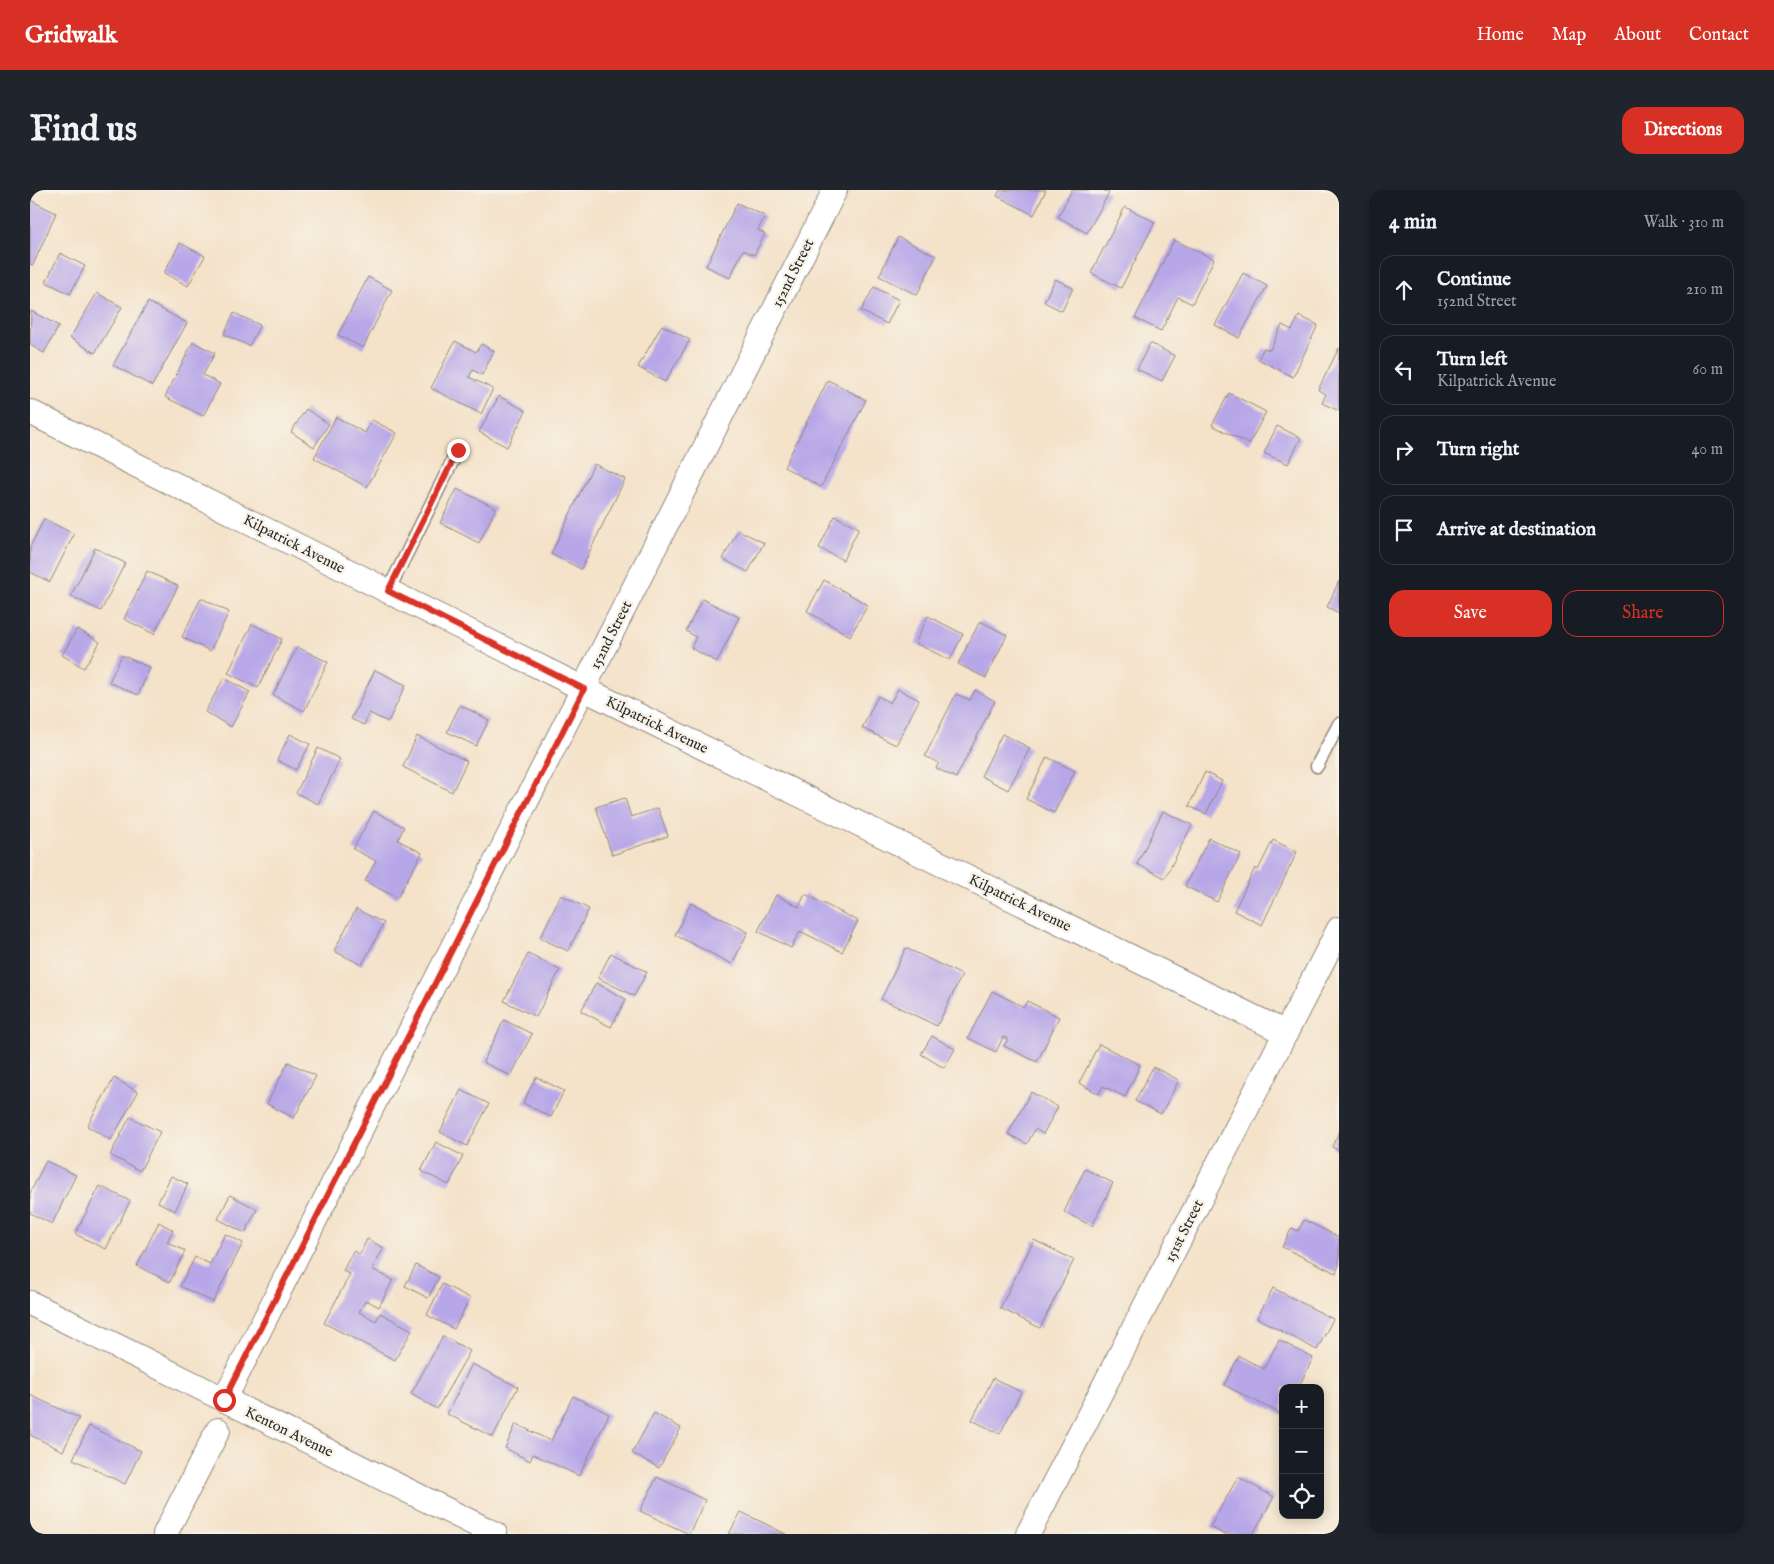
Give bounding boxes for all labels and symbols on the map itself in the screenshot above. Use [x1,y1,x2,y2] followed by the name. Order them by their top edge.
[768,235,818,311] street label: 152nd Street
[447,439,470,462] route end
[240,510,348,578] street label: Kilpatrick Avenue
[586,597,636,673] street label: 152nd Street
[603,692,711,758] street label: Kilpatrick Avenue
[966,870,1074,936] street label: Kilpatrick Avenue
[1160,1197,1208,1265] street label: 151st Street
[213,1389,236,1412] route start
[242,1402,336,1462] street label: Kenton Avenue

